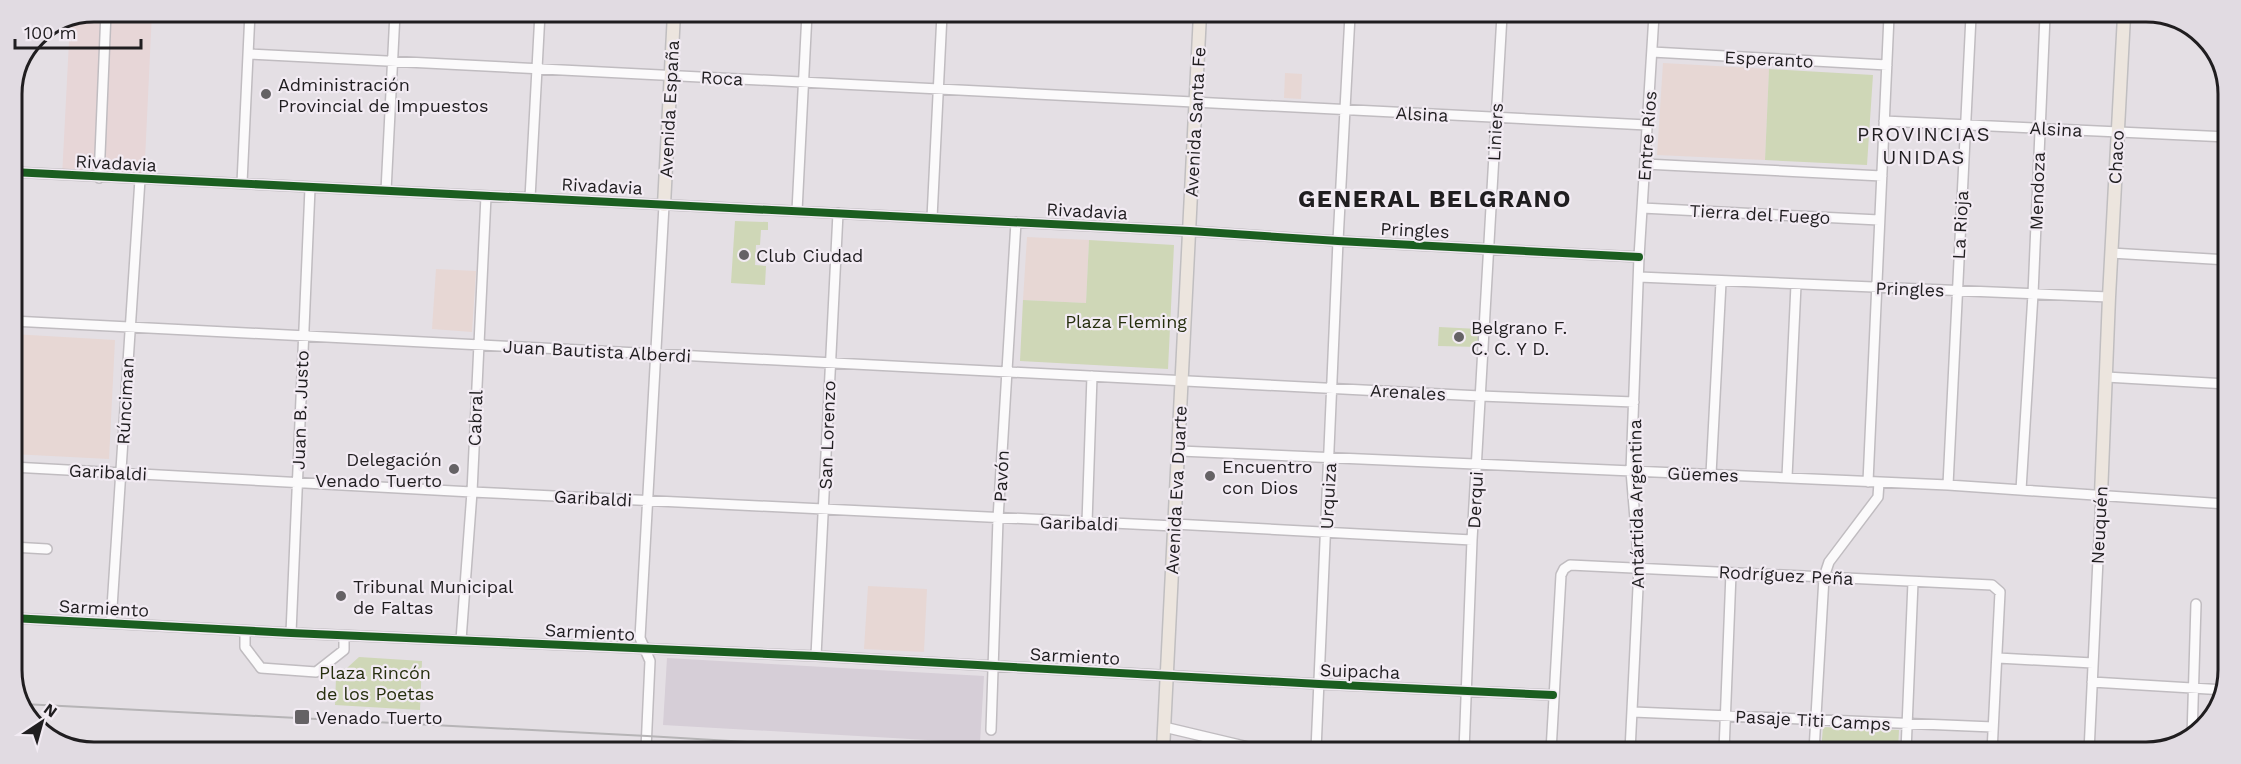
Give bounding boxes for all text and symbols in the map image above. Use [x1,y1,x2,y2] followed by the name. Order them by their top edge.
[15,12,141,50] scale bar
[24,22,77,43] text: 100 m
[655,40,683,178] street label: Avenida España
[1181,46,1209,198] street label: Avenida Santa Fe
[1724,46,1814,72] street label: Esperanto
[700,66,744,90] street label: Roca
[278,74,489,116] place label: Administración Provincial de Impuestos
[259,87,273,101] marker: Administración Provincial de Impuestos
[1633,90,1661,182] street label: Entre Ríos
[1395,102,1449,126] street label: Alsina
[1483,102,1507,162] street label: Liniers
[2029,117,2083,141] street label: Alsina
[1857,122,1991,169] district label: PROVINCIAS UNIDAS
[2104,129,2128,185] street label: Chaco
[75,150,157,176] street label: Rivadavia
[2025,151,2049,231] street label: Mendoza
[561,173,643,199] street label: Rivadavia
[1298,185,1572,213] district label: GENERAL BELGRANO
[1948,190,1972,260] street label: La Rioja
[1046,198,1128,224] street label: Rivadavia
[1689,200,1831,228] street label: Tierra del Fuego
[1380,218,1450,242] street label: Pringles
[756,245,863,266] place label: Club Ciudad
[737,248,751,262] marker: Club Ciudad
[1875,277,1945,301] street label: Pringles
[1065,311,1187,332] park label: Plaza Fleming
[1471,317,1567,359] place label: Belgrano F. C. C. Y D.
[1452,330,1466,344] marker: Belgrano F. C. C. Y D.
[502,336,692,366] street label: Juan Bautista Alberdi
[287,350,313,470] street label: Juan B. Justo
[112,357,138,445] street label: Rúnciman
[815,380,839,490] street label: San Lorenzo
[1369,380,1447,404] street label: Arenales
[464,389,486,447] street label: Cabral
[1161,405,1191,575] street label: Avenida Eva Duarte
[1624,419,1648,589] street label: Antártida Argentina
[315,449,442,491] place label: Delegación Venado Tuerto
[989,449,1013,503] street label: Pavón
[1222,456,1313,498] place label: Encuentro con Dios
[68,459,148,485] street label: Garibaldi
[447,462,461,476] marker: Delegación Venado Tuerto
[1316,462,1340,530] street label: Urquiza
[1667,462,1739,486] street label: Güemes
[1203,469,1217,483] marker: Encuentro con Dios
[1463,471,1487,529] street label: Derqui
[553,485,633,511] street label: Garibaldi
[2086,485,2112,565] street label: Neuquén
[1039,511,1119,535] street label: Garibaldi
[1718,561,1854,589] street label: Rodríguez Peña
[353,576,514,618] place label: Tribunal Municipal de Faltas
[334,589,348,603] marker: Tribunal Municipal de Faltas
[58,595,150,621] street label: Sarmiento
[544,619,636,645] street label: Sarmiento
[1029,643,1121,669] street label: Sarmiento
[1320,659,1400,683] street label: Suipacha
[316,662,434,704] park label: Plaza Rincón de los Poetas
[12,692,72,752] north arrow
[40,699,61,721] text: N
[1735,705,1891,735] street label: Pasaje Titi Camps
[316,707,443,728] place label: Venado Tuerto
[293,708,311,726] marker: Venado Tuerto

